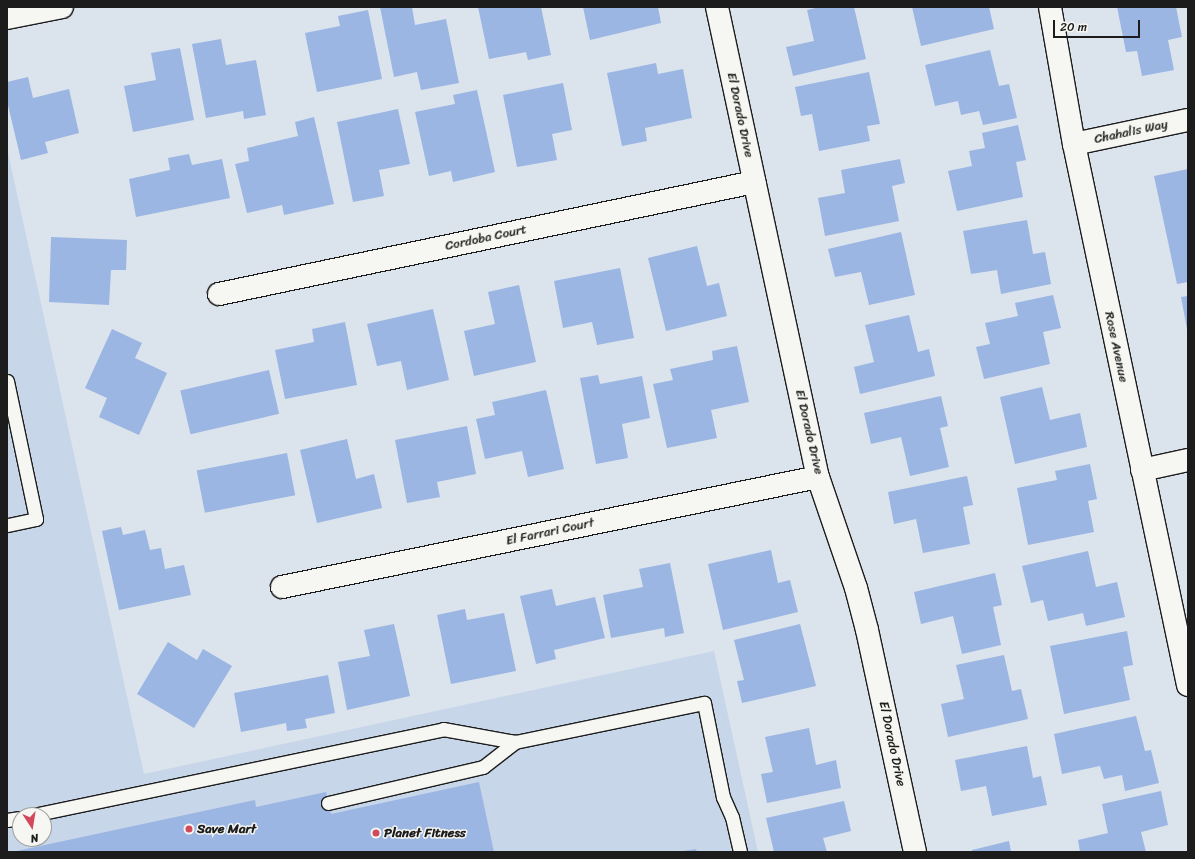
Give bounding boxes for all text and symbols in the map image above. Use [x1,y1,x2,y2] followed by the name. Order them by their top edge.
[1055,12,1142,38] scale bar
[1060,16,1087,38] text: 20 m
[723,71,757,159] street label: El Dorado Drive
[1093,117,1169,147] street label: Chahalis Way
[444,222,528,254] street label: Cordoba Court
[1101,310,1131,384] street label: Rose Avenue
[792,388,826,476] street label: El Dorado Drive
[504,515,596,549] street label: El Farrari Court
[875,700,909,788] street label: El Dorado Drive
[12,807,52,847] north arrow
[197,821,256,837] place label: Save Mart
[184,824,194,834] marker: Save Mart
[384,825,466,841] place label: Planet Fitness
[29,828,40,848] text: N
[371,828,381,838] marker: Planet Fitness

